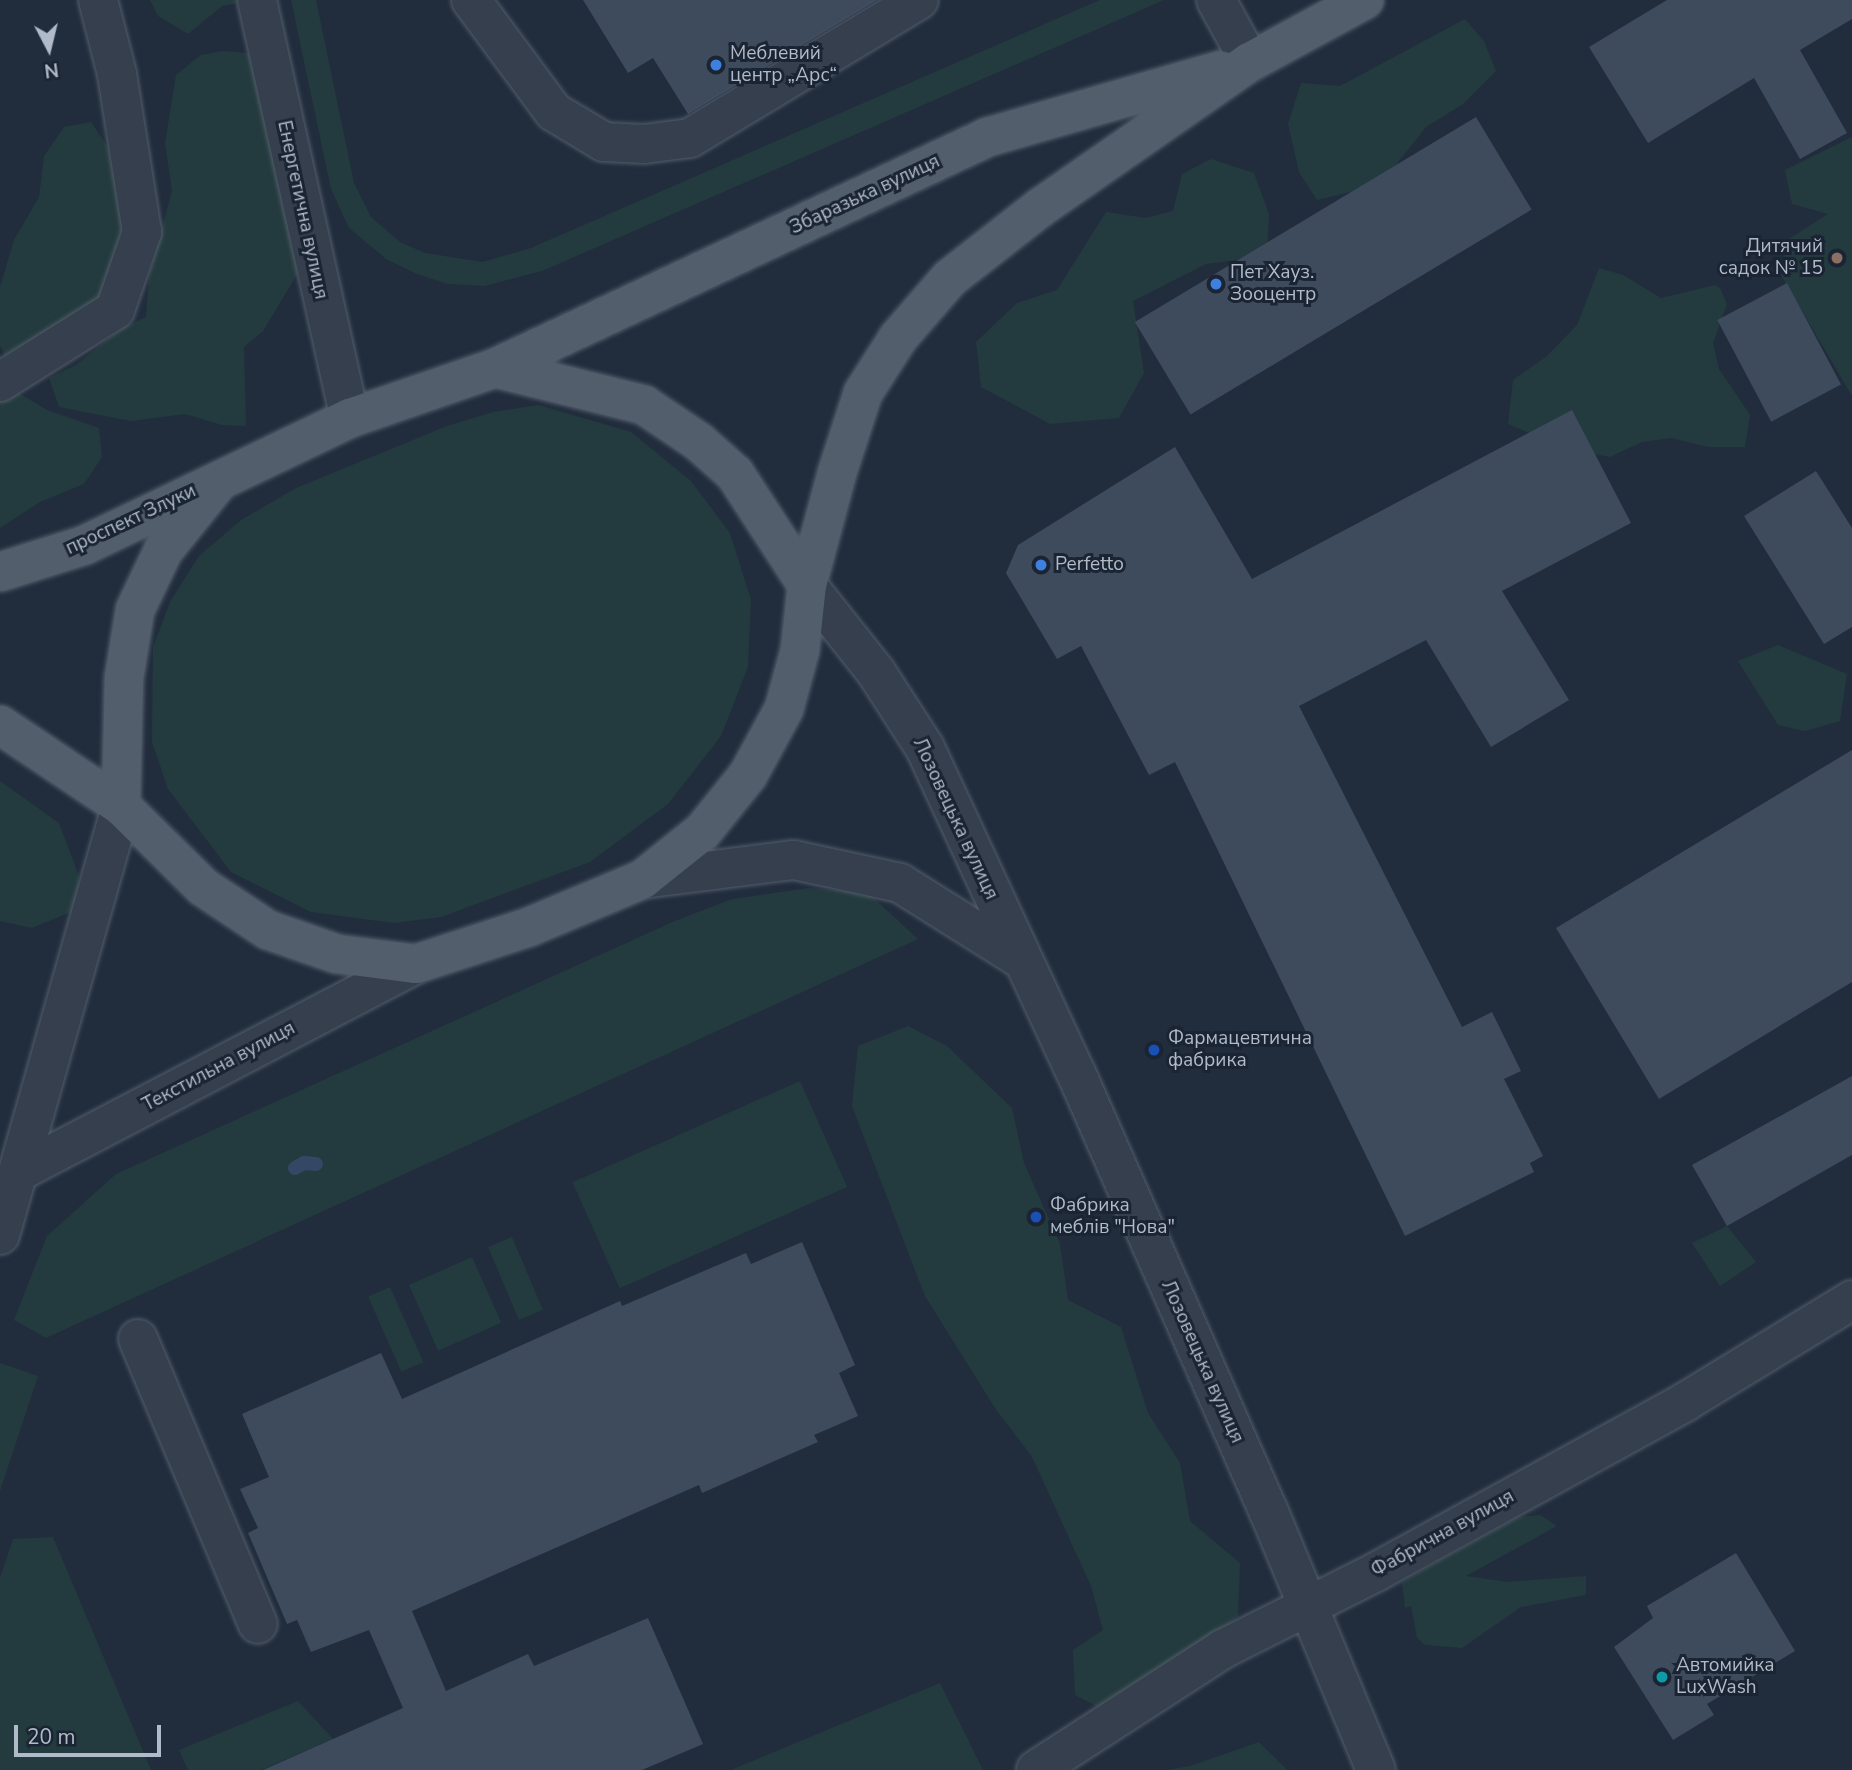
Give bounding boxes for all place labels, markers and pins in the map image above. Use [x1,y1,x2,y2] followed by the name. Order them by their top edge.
[730,43,837,87] place label: Меблевий центр „Арс“
[708,57,724,73] marker: Меблевий центр „Арс“
[1719,236,1823,280] place label: Дитячий садок № 15
[1829,250,1845,266] marker: Дитячий садок № 15
[1230,262,1316,306] place label: Пет Хауз. Зооцентр
[1208,276,1224,292] marker: Пет Хауз. Зооцентр
[1055,554,1124,576] place label: Perfetto
[1033,557,1049,573] marker: Perfetto
[1168,1028,1312,1072] place label: Фармацевтична фабрика
[1146,1042,1162,1058] marker: Фармацевтична фабрика
[1050,1195,1175,1239] place label: Фабрика меблів "Нова"
[1028,1209,1044,1225] marker: Фабрика меблів "Нова"
[1676,1655,1775,1699] place label: Автомийка LuxWash
[1654,1669,1670,1685] marker: Автомийка LuxWash

